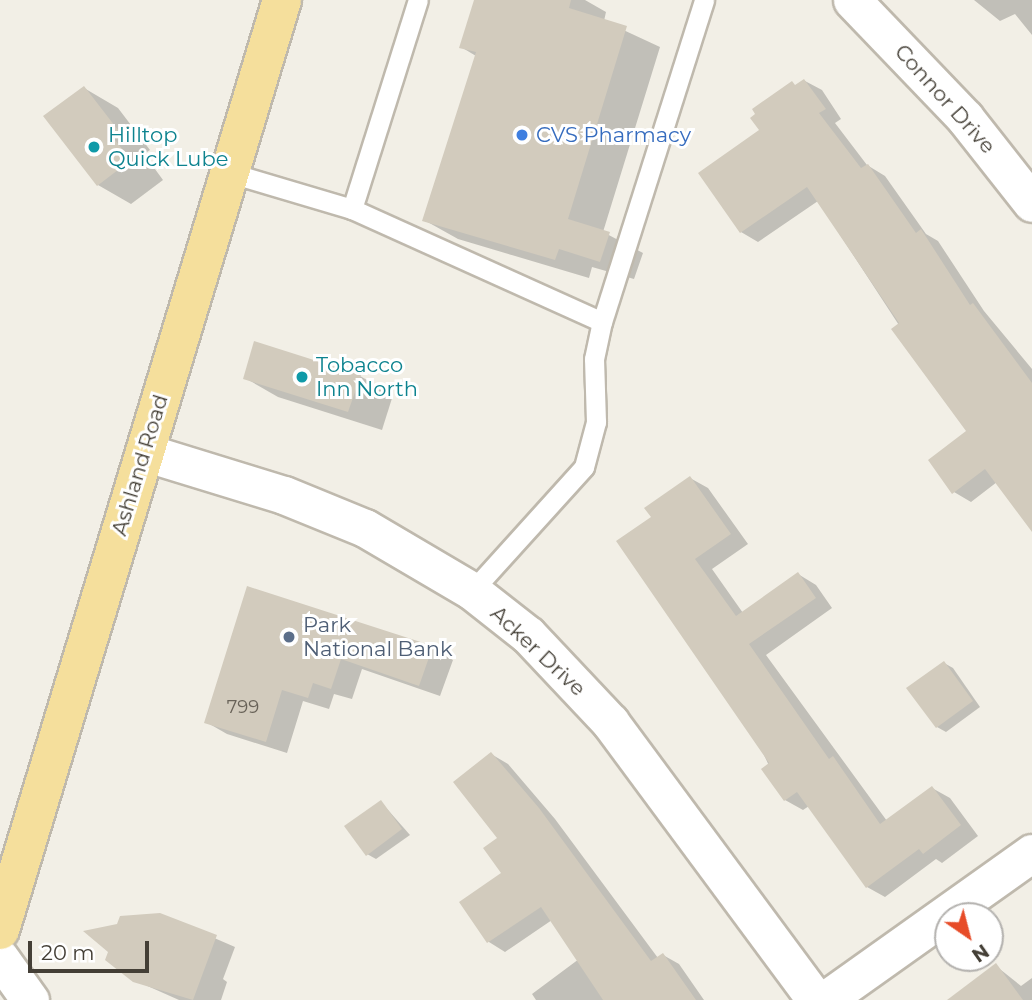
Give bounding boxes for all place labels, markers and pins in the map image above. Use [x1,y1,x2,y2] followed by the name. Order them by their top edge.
[108,122,228,172] place label: Hilltop Quick Lube
[536,122,691,148] place label: CVS Pharmacy
[514,127,530,143] marker: CVS Pharmacy
[86,139,102,155] marker: Hilltop Quick Lube
[316,352,418,402] place label: Tobacco Inn North
[294,369,310,385] marker: Tobacco Inn North
[303,612,453,662] place label: Park National Bank
[281,629,297,645] marker: Park National Bank

